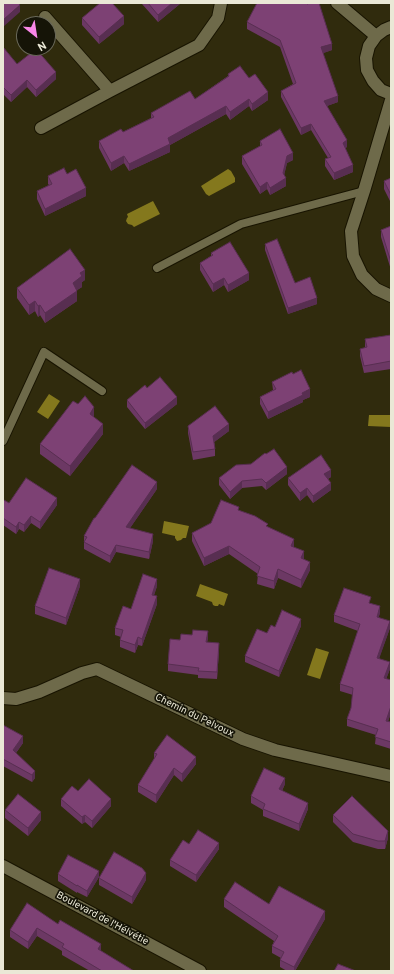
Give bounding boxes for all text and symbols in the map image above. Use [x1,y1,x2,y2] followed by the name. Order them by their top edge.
[16,16,56,56] north arrow
[35,37,48,54] text: N
[153,692,235,740] street label: Chemin du Pelvoux
[54,890,150,948] street label: Boulevard de l'Hélvétie

